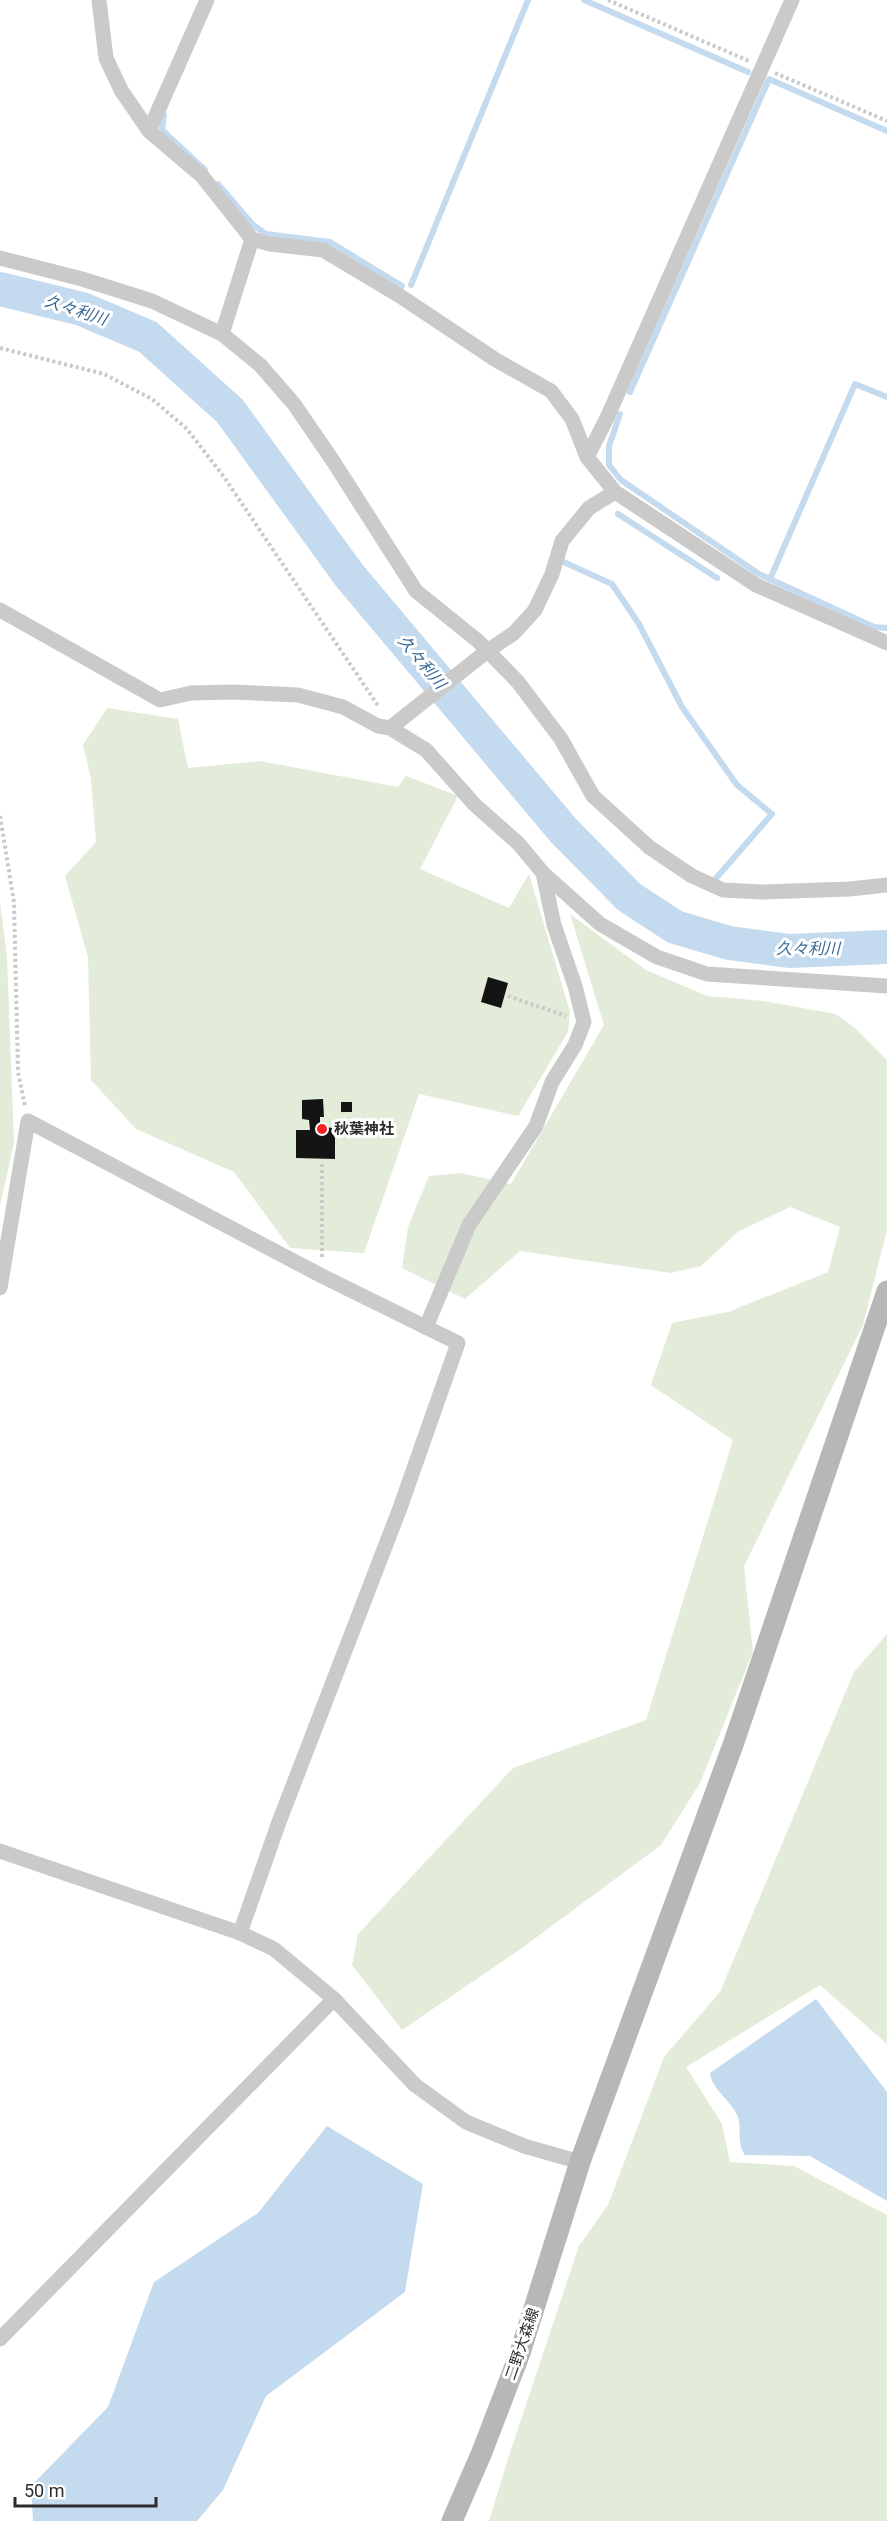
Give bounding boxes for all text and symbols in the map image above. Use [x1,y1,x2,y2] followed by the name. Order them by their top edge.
[43,291,111,330] water label: 久々利川
[394,631,451,694] water label: 久々利川
[776,939,842,958] water label: 久々利川
[334,1120,394,1138] place label: 秋葉神社
[315,1122,329,1136] marker: 秋葉神社
[501,2306,543,2382] street label: 二野大森線
[15,2470,156,2508] scale bar
[24,2480,64,2501] text: 50 m

